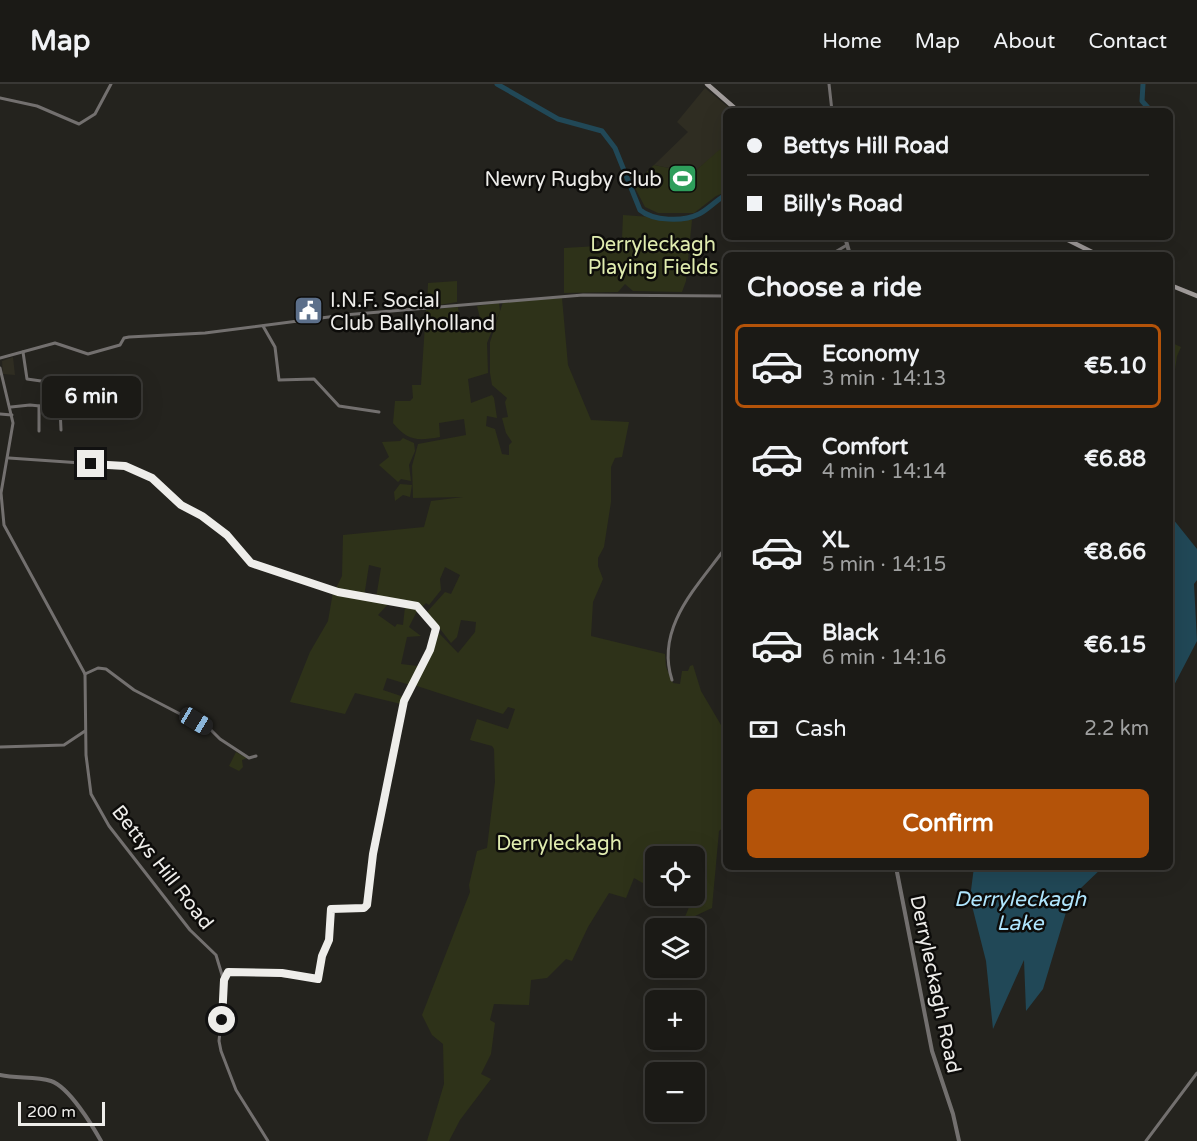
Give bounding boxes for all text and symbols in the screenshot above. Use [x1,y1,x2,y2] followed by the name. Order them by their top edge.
[30,24,90,58] text: Map
[822,29,882,54] text: Home
[915,29,960,54] text: Map
[993,29,1055,54] text: About
[1088,29,1167,54] text: Contact
[783,133,949,159] text: Bettys Hill Road
[667,163,699,195] sports icon: Newry Rugby Club
[484,168,662,192] place label: Newry Rugby Club
[783,191,903,217] text: Billy's Road
[588,233,718,280] park label: Derryleckagh Playing Fields
[747,271,922,304] text: Choose a ride
[330,289,495,336] place label: I.N.F. Social Club Ballyholland
[293,295,325,327] public building icon: I.N.F. Social Club Ballyholland
[750,339,804,393] icon: car
[822,341,919,367] text: Economy
[1084,353,1146,379] text: €5.10
[822,367,946,391] text: 3 min · 14:13
[42,377,140,419] callout: 6 min
[65,385,118,409] text: 6 min
[750,432,804,486] icon: car
[822,434,908,460] text: Comfort
[1084,446,1146,472] text: €6.88
[77,450,104,477] route end
[822,460,946,484] text: 4 min · 14:14
[750,525,804,579] icon: car
[822,527,849,553] text: XL
[1084,539,1146,565] text: €8.66
[822,553,946,577] text: 5 min · 14:15
[750,618,804,672] icon: car
[822,620,879,646] text: Black
[1084,632,1146,658] text: €6.15
[822,646,946,670] text: 6 min · 14:16
[176,704,216,738] car
[747,713,780,746] icon: cash
[795,716,847,742] text: Cash
[1084,717,1149,741] text: 2.2 km
[747,789,1149,858] button: Confirm
[106,801,218,935] street label: Bettys Hill Road
[496,832,622,856] park label: Derryleckagh
[645,846,705,1122] map controls
[645,846,705,906] button: locate
[954,887,1087,936] water label: Derryleckagh Lake
[904,893,966,1075] street label: Derryleckagh Road
[645,918,705,978] button: layers
[645,990,705,1050] button: +
[208,1006,235,1033] route start
[645,1062,705,1122] button: −
[18,1099,105,1126] scale bar
[27,1102,76,1122] text: 200 m

